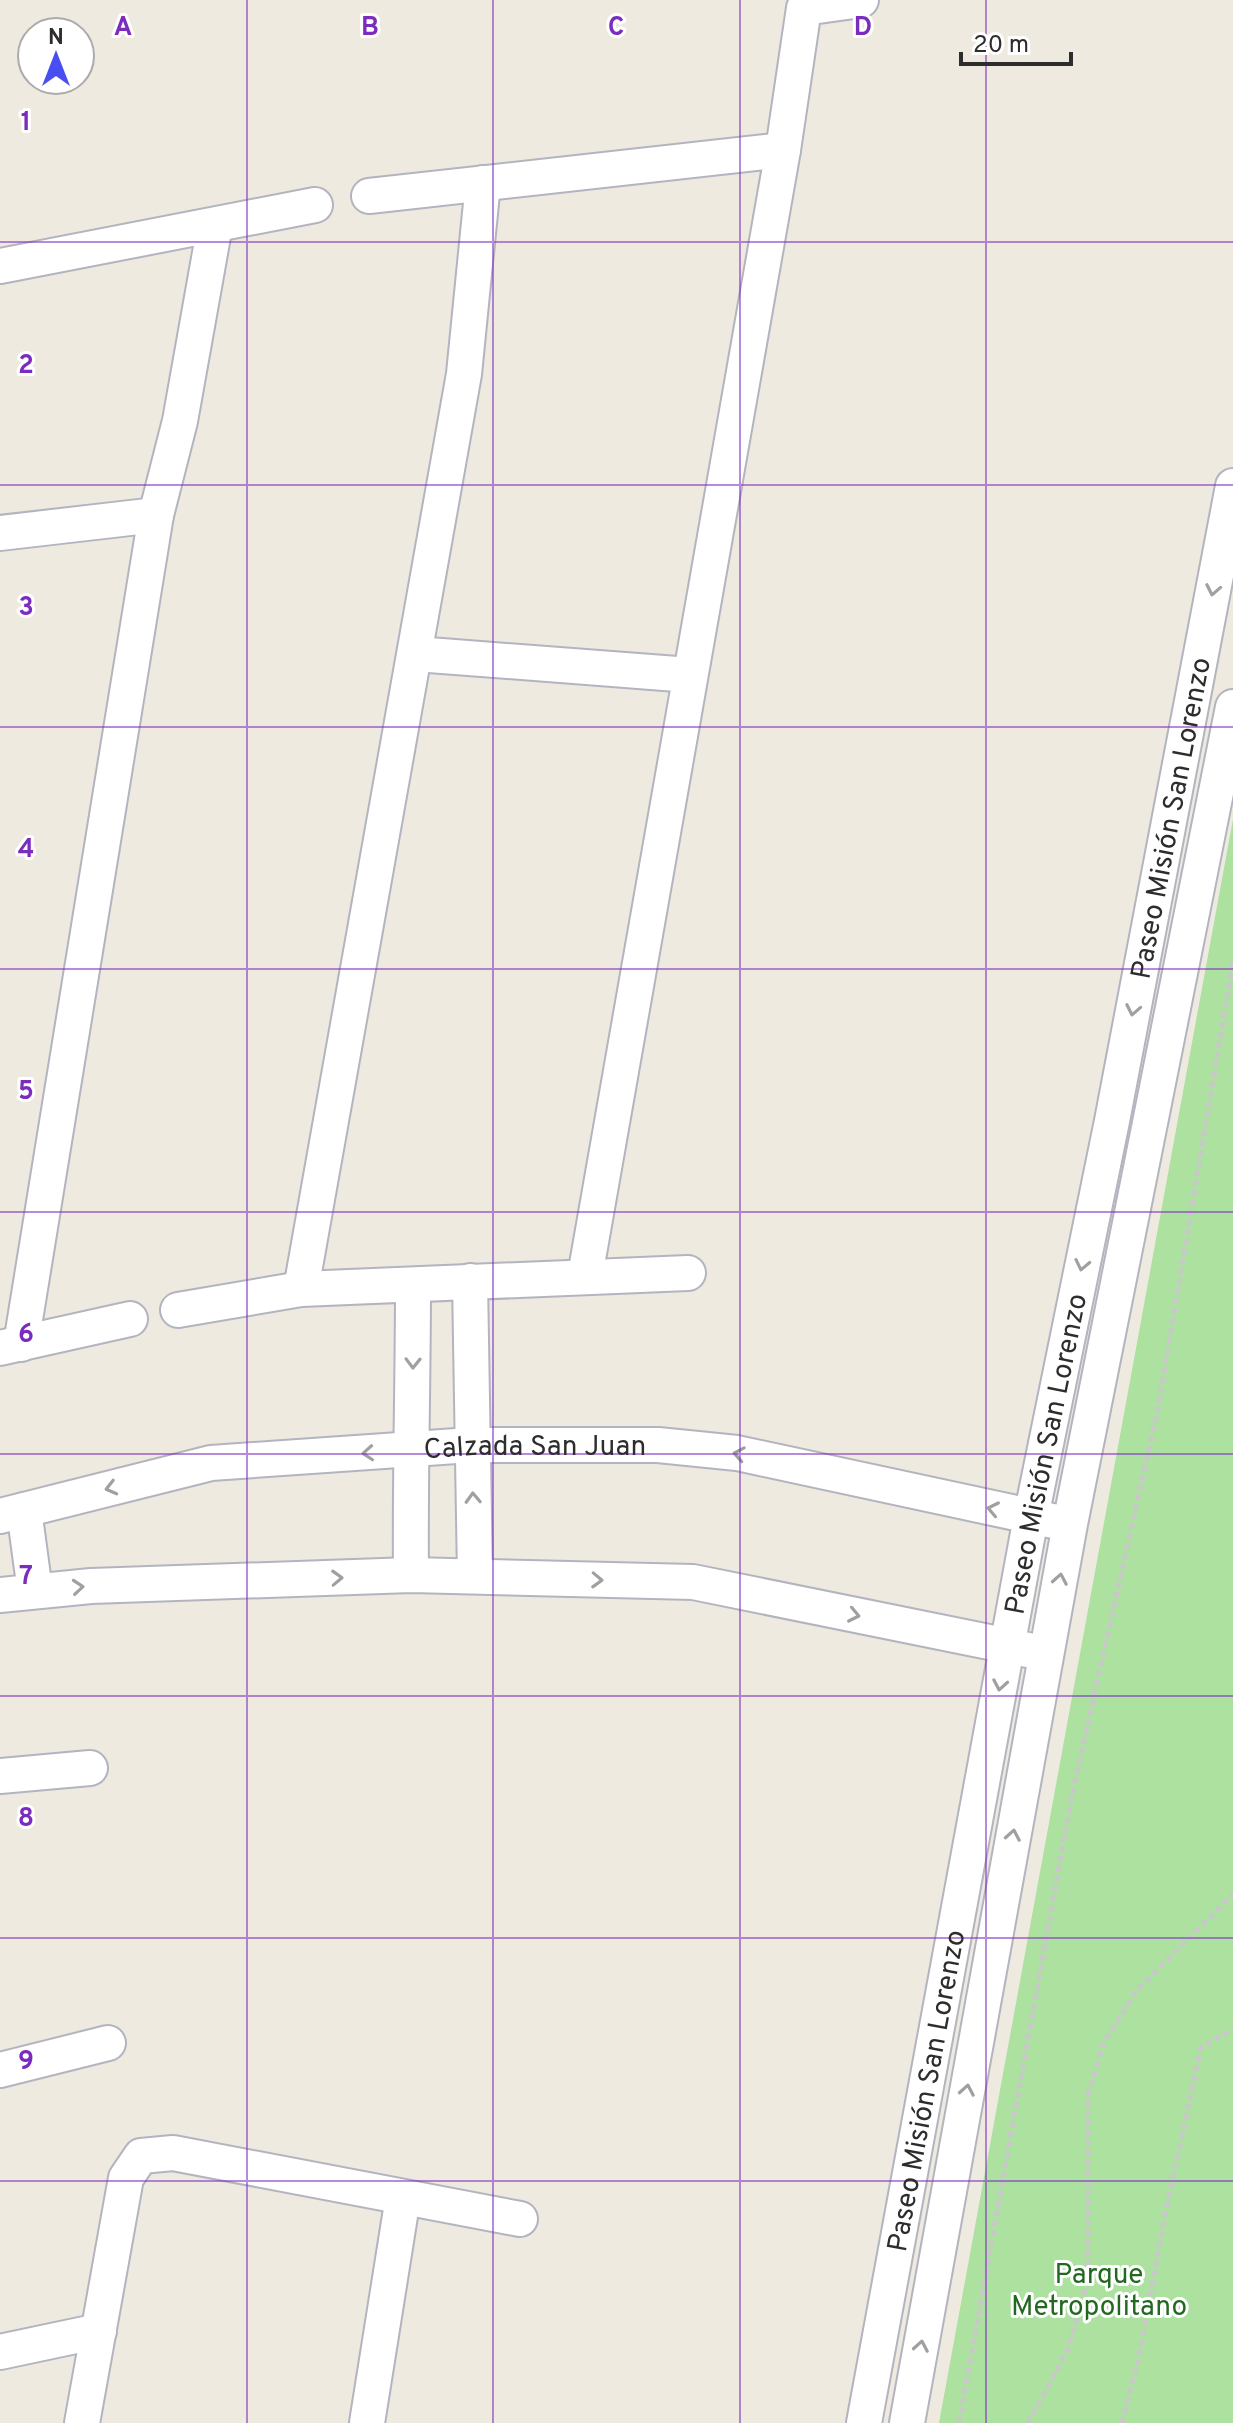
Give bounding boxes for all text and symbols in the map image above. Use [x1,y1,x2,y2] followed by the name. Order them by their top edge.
[114,12,132,45] text: A
[361,12,379,45] text: B
[608,12,624,45] text: C
[854,12,872,45] text: D
[16,16,96,96] north arrow
[961,16,1071,66] scale bar
[48,25,64,52] text: N
[973,31,1029,61] text: 20 m
[21,107,31,140] text: 1
[18,350,34,383] text: 2
[1205,582,1222,596] one-way arrow
[18,592,34,625] text: 3
[1124,655,1221,982] street label: Paseo Misión San Lorenzo
[18,834,34,867] text: 4
[1125,1003,1142,1016] one-way arrow
[18,1076,34,1109] text: 5
[1075,1258,1092,1272] one-way arrow
[998,1291,1097,1618] street label: Paseo Misión San Lorenzo
[18,1319,34,1352] text: 6
[404,1357,422,1370] one-way arrow
[422,1430,646,1469] street label: Calzada San Juan
[361,1444,374,1461] one-way arrow
[732,1446,746,1463] one-way arrow
[105,1478,119,1495] one-way arrow
[464,1491,481,1504] one-way arrow
[987,1501,1000,1518] one-way arrow
[19,1561,33,1594] text: 7
[331,1569,344,1586] one-way arrow
[591,1571,604,1588] one-way arrow
[1050,1572,1067,1585] one-way arrow
[72,1579,85,1596] one-way arrow
[847,1606,860,1623] one-way arrow
[992,1678,1009,1691] one-way arrow
[18,1803,34,1836] text: 8
[1004,1828,1021,1841] one-way arrow
[881,1927,976,2255] street label: Paseo Misión San Lorenzo
[18,2046,34,2079] text: 9
[958,2084,975,2097] one-way arrow
[1011,2258,1187,2326] park label: Parque Metropolitano
[911,2339,928,2353] one-way arrow

